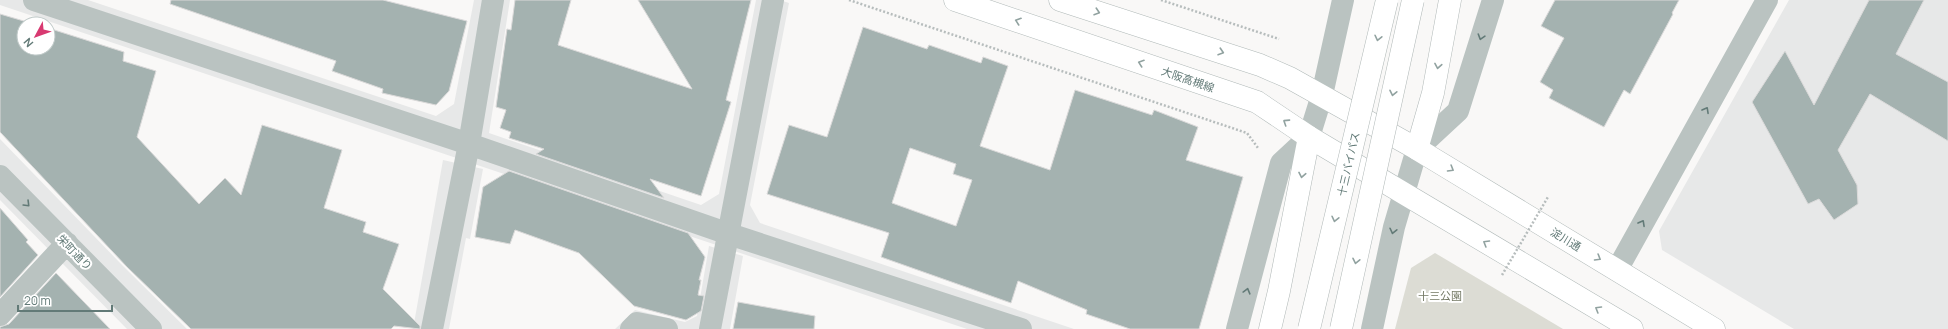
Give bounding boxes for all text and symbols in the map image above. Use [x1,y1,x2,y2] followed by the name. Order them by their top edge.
[1093,7,1100,16] one-way arrow
[16,16,56,56] north arrow
[1014,17,1021,26] one-way arrow
[1477,34,1486,41] one-way arrow
[20,35,36,51] text: N
[1374,35,1382,41] one-way arrow
[1217,48,1224,56] one-way arrow
[1137,59,1144,68] one-way arrow
[1160,63,1216,95] street label: 大阪高槻線
[1435,63,1443,69] one-way arrow
[1389,90,1397,96] one-way arrow
[1701,106,1708,114] one-way arrow
[1284,120,1291,127] one-way arrow
[1333,130,1363,198] street label: 十三バイパス
[1447,165,1454,172] one-way arrow
[1298,172,1306,178] one-way arrow
[23,199,30,207] one-way arrow
[1331,216,1339,222] one-way arrow
[1637,220,1645,227] one-way arrow
[1548,224,1584,254] street label: 淀川通
[1390,228,1398,234] one-way arrow
[54,231,96,273] street label: 栄町通り
[1483,240,1490,247] one-way arrow
[1594,254,1601,261] one-way arrow
[1352,258,1360,264] one-way arrow
[18,287,112,313] scale bar
[1243,288,1251,295] one-way arrow
[1418,288,1462,303] park label: 十三公園
[24,292,51,309] text: 20 m
[1595,307,1602,314] one-way arrow

